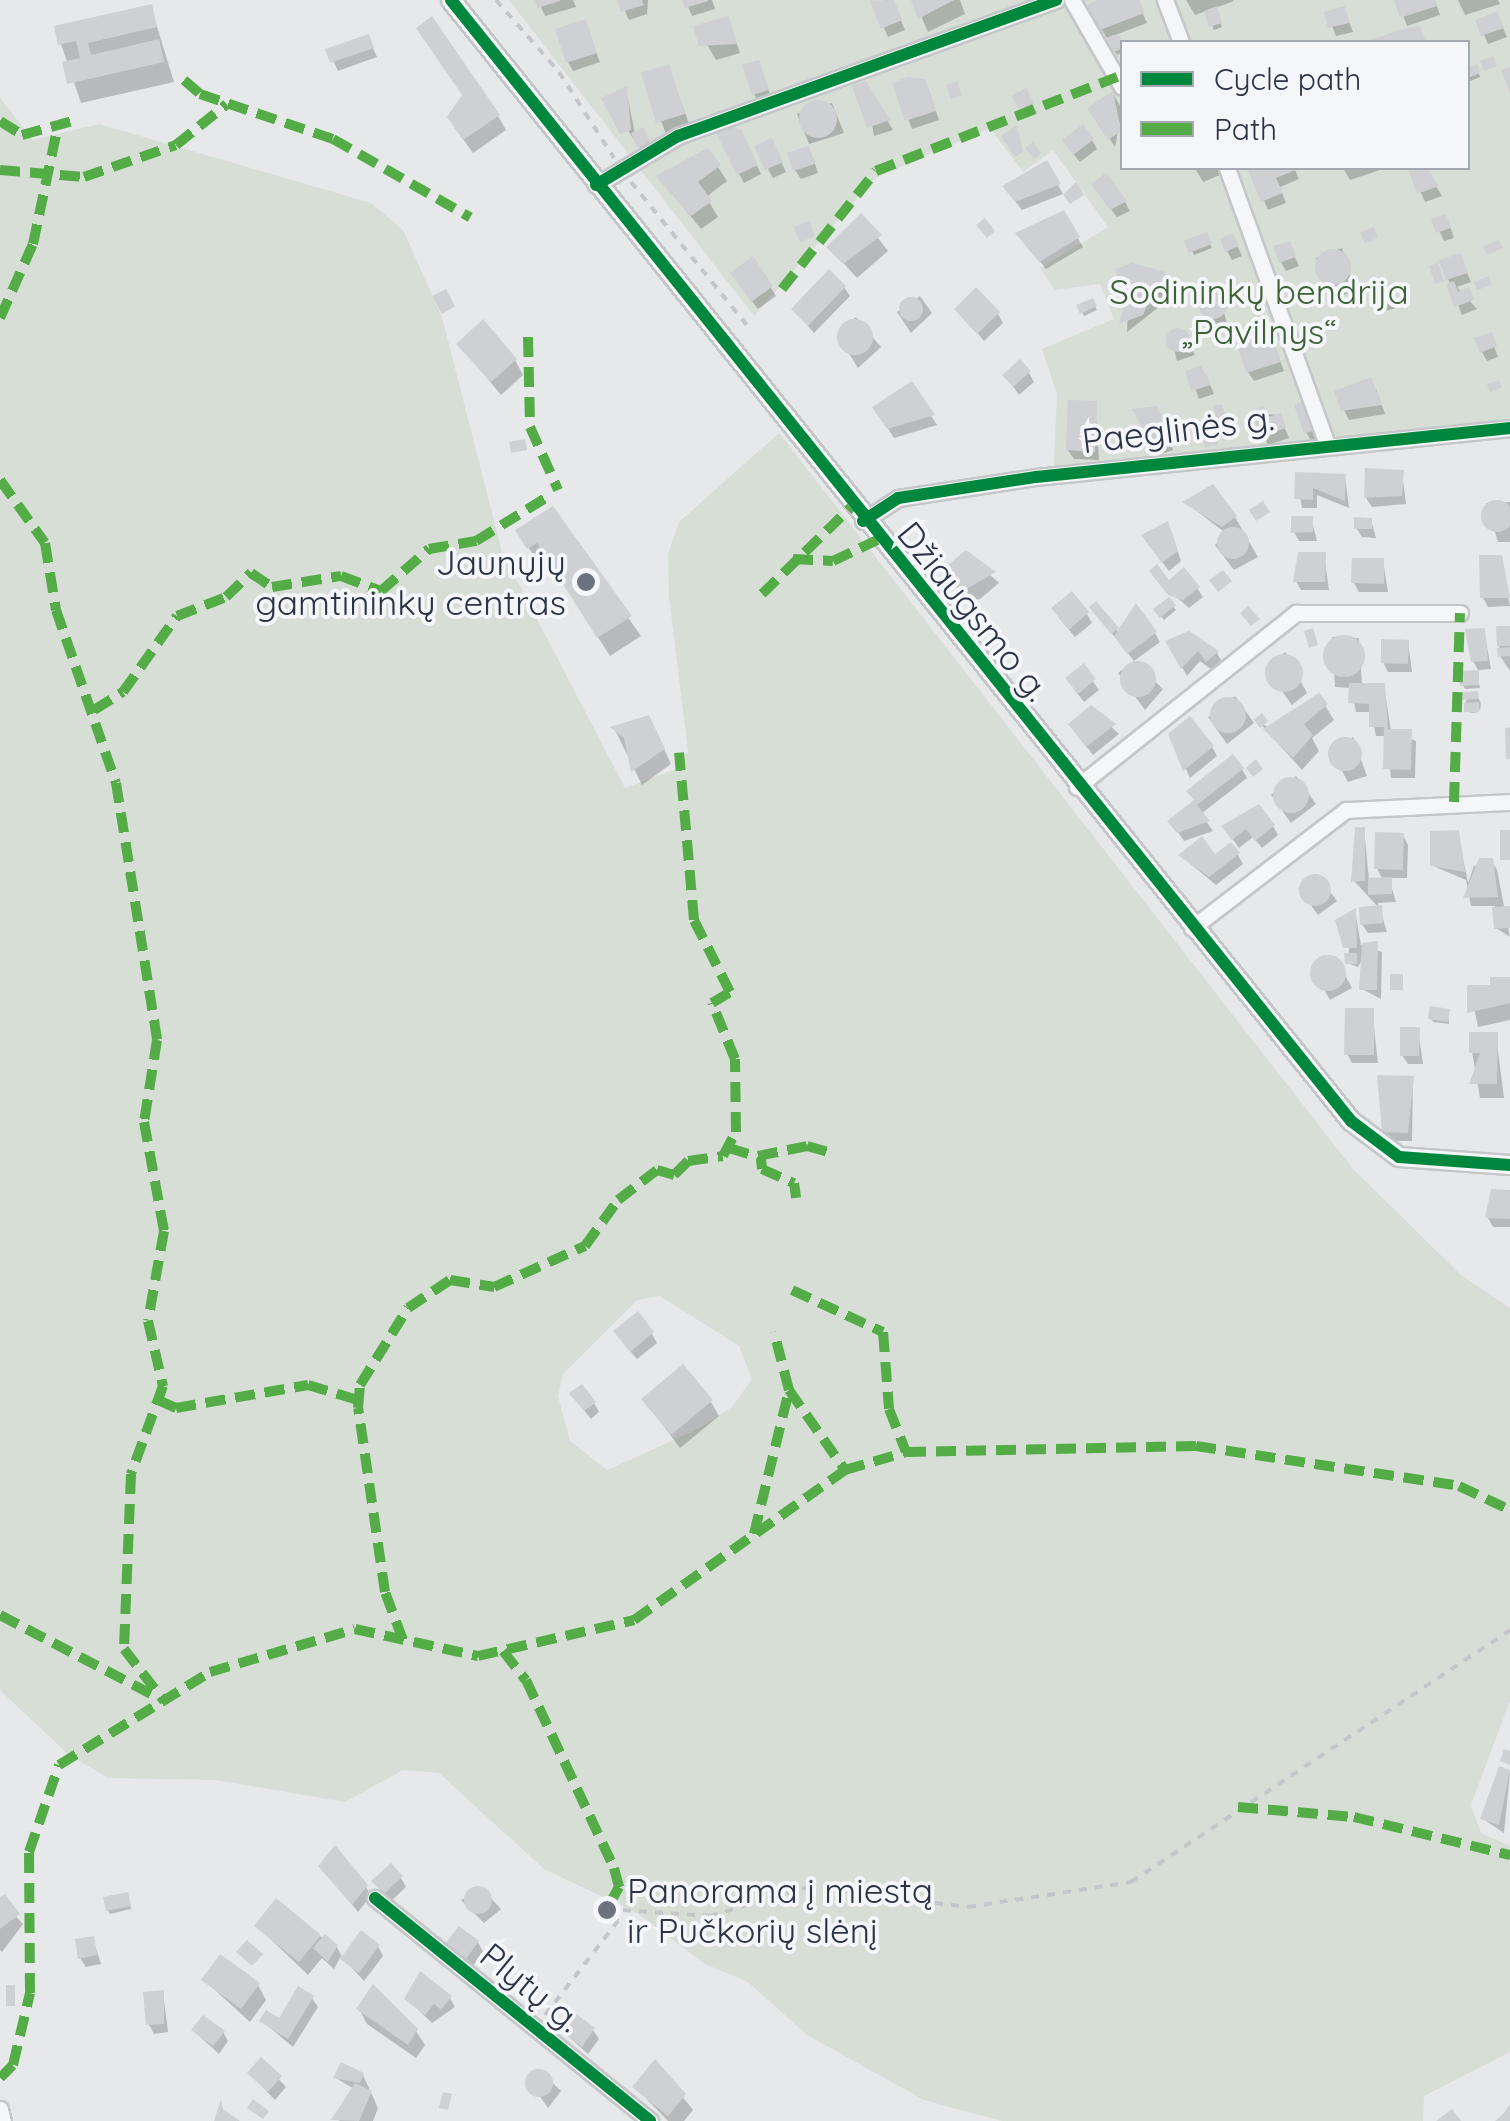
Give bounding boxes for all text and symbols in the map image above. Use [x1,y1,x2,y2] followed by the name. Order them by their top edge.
[1120,40,1470,170] legend
[1214,60,1361,98] text: Cycle path
[1214,110,1277,148] text: Path
[1109,270,1409,352] park label: Sodininkų bendrija „Pavilnys“
[1080,396,1276,462] street label: Paeglinės g.
[889,513,1059,709] street label: Džiaugsmo g.
[255,541,566,623] place label: Jaunųjų gamtininkų centras
[575,571,597,593] marker: Jaunųjų gamtininkų centras
[627,1869,933,1951] place label: Panorama į miestą ir Pučkorių slėnį
[596,1899,618,1921] marker: Panorama į miestą ir Pučkorių slėnį
[472,1934,590,2040] street label: Plytų g.

